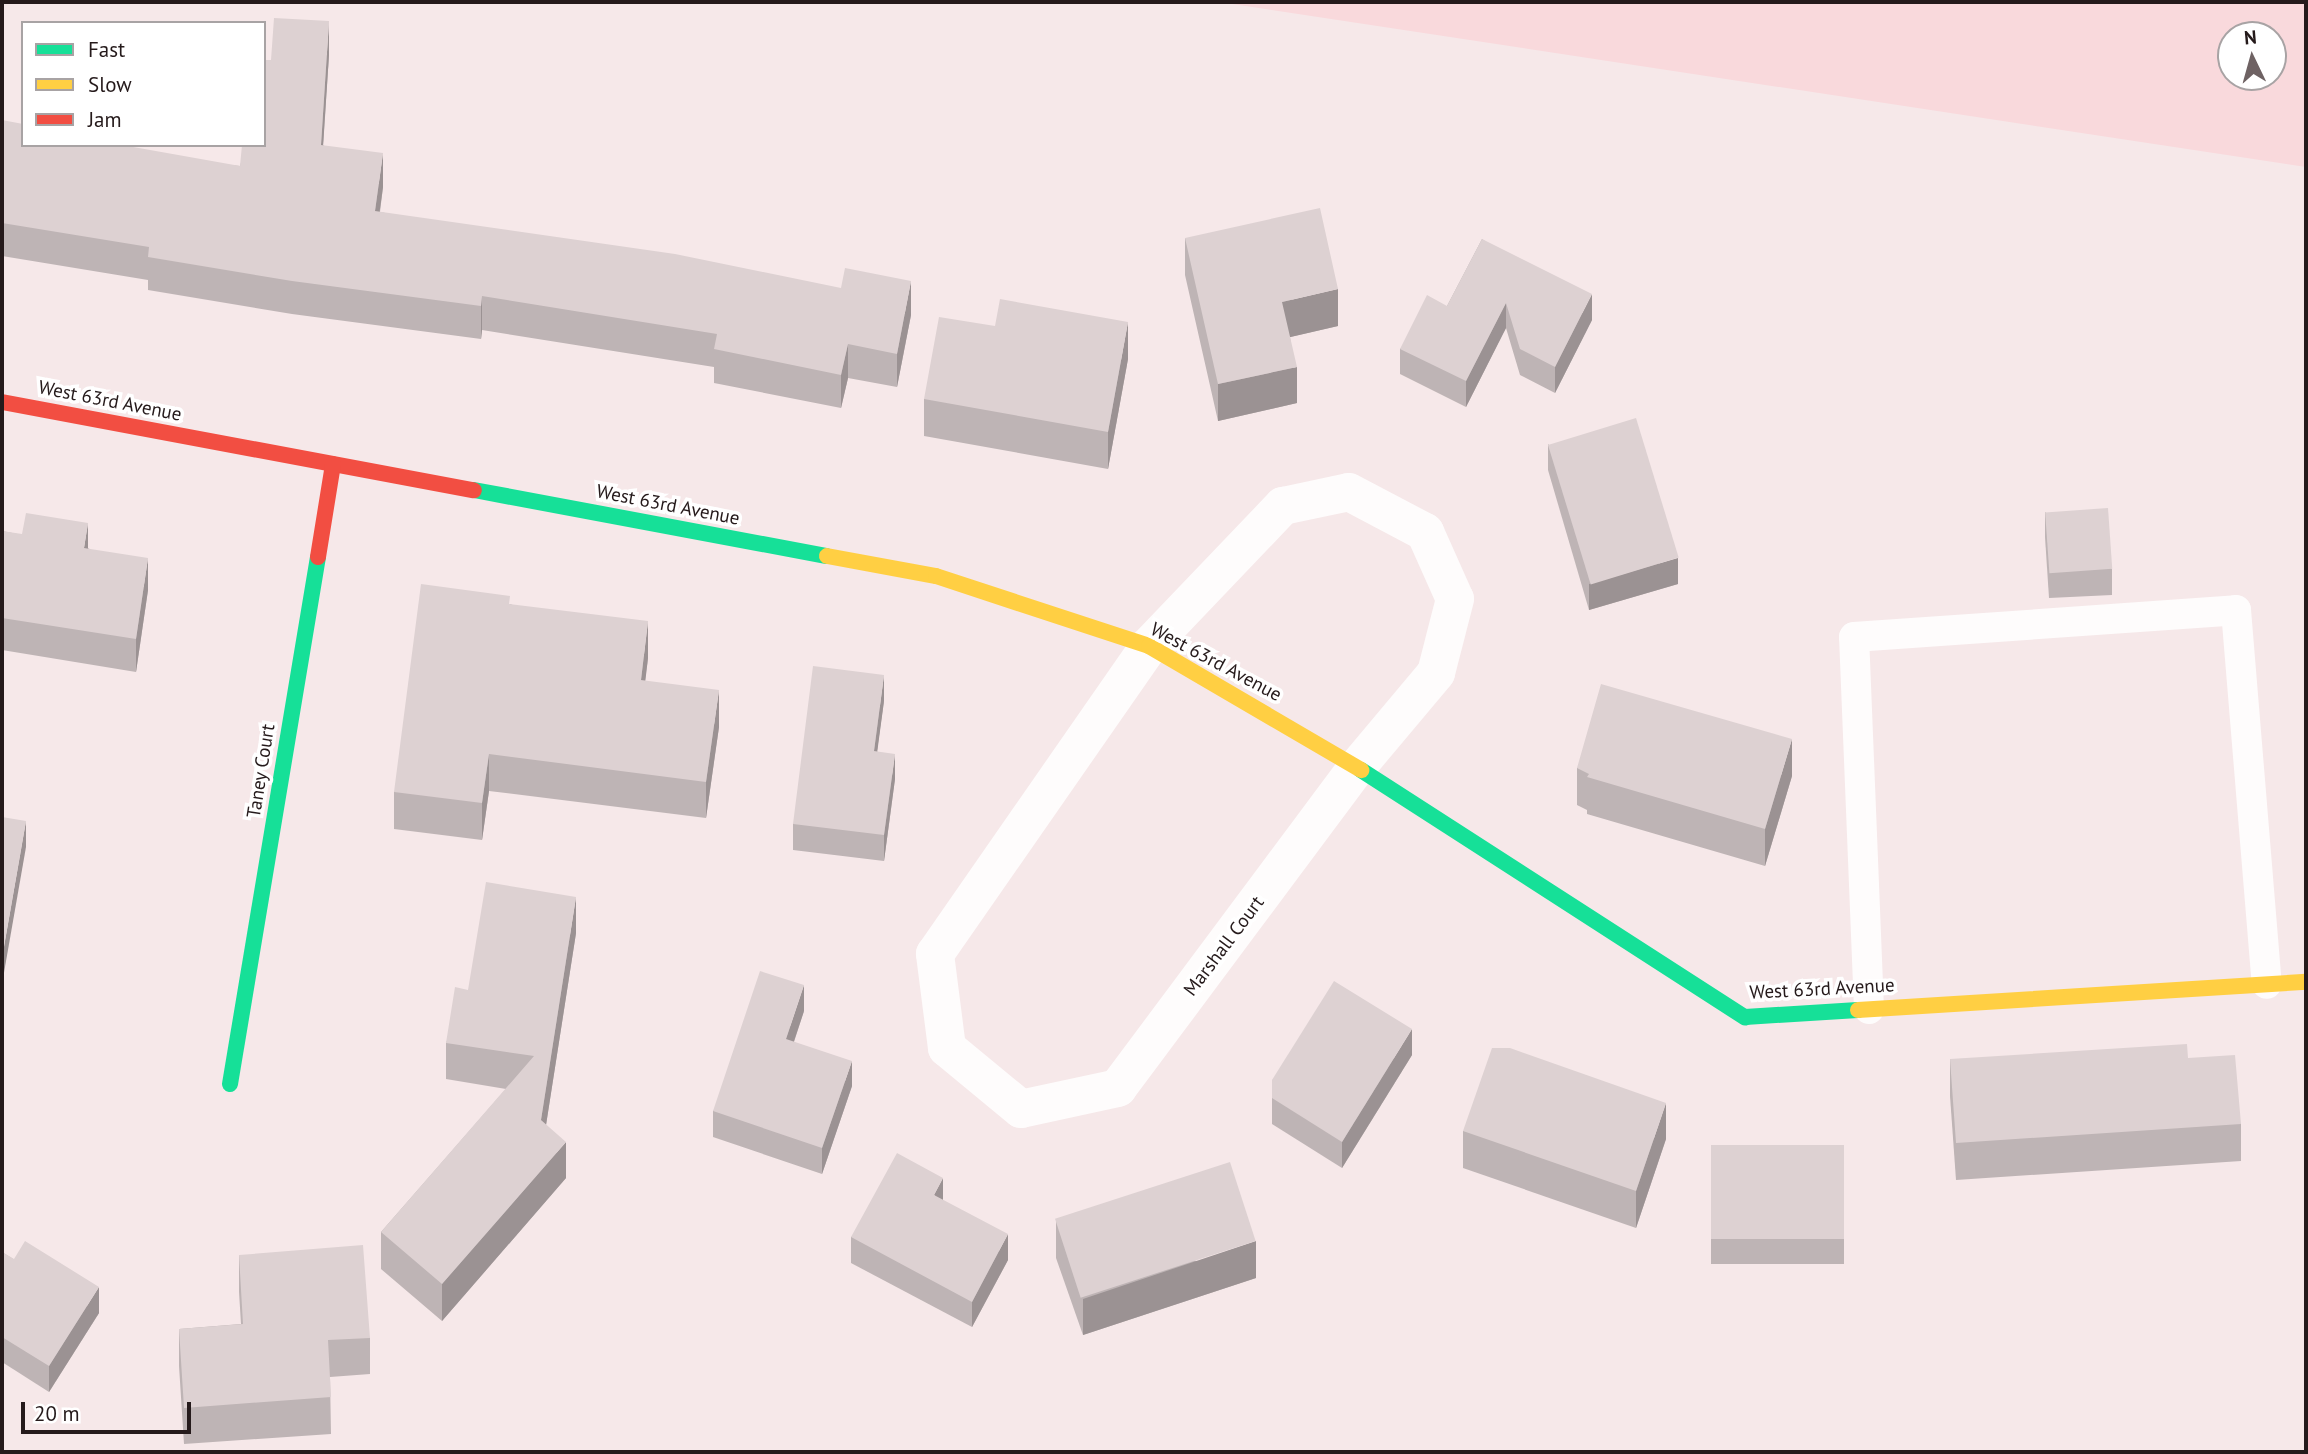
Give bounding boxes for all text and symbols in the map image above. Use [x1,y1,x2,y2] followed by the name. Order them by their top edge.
[21,21,266,147] legend
[2217,21,2287,91] north arrow
[2243,25,2258,50] text: N
[88,36,125,63] text: Fast
[88,71,132,98] text: Slow
[88,106,122,133] text: Jam
[36,376,184,426] street label: West 63rd Avenue
[594,480,742,530] street label: West 63rd Avenue
[1146,618,1286,706] street label: West 63rd Avenue
[242,722,280,820] street label: Taney Court
[1179,892,1269,1000] street label: Marshall Court
[1749,974,1895,1004] street label: West 63rd Avenue
[24,1388,194,1432] scale bar
[34,1400,80,1427] text: 20 m

